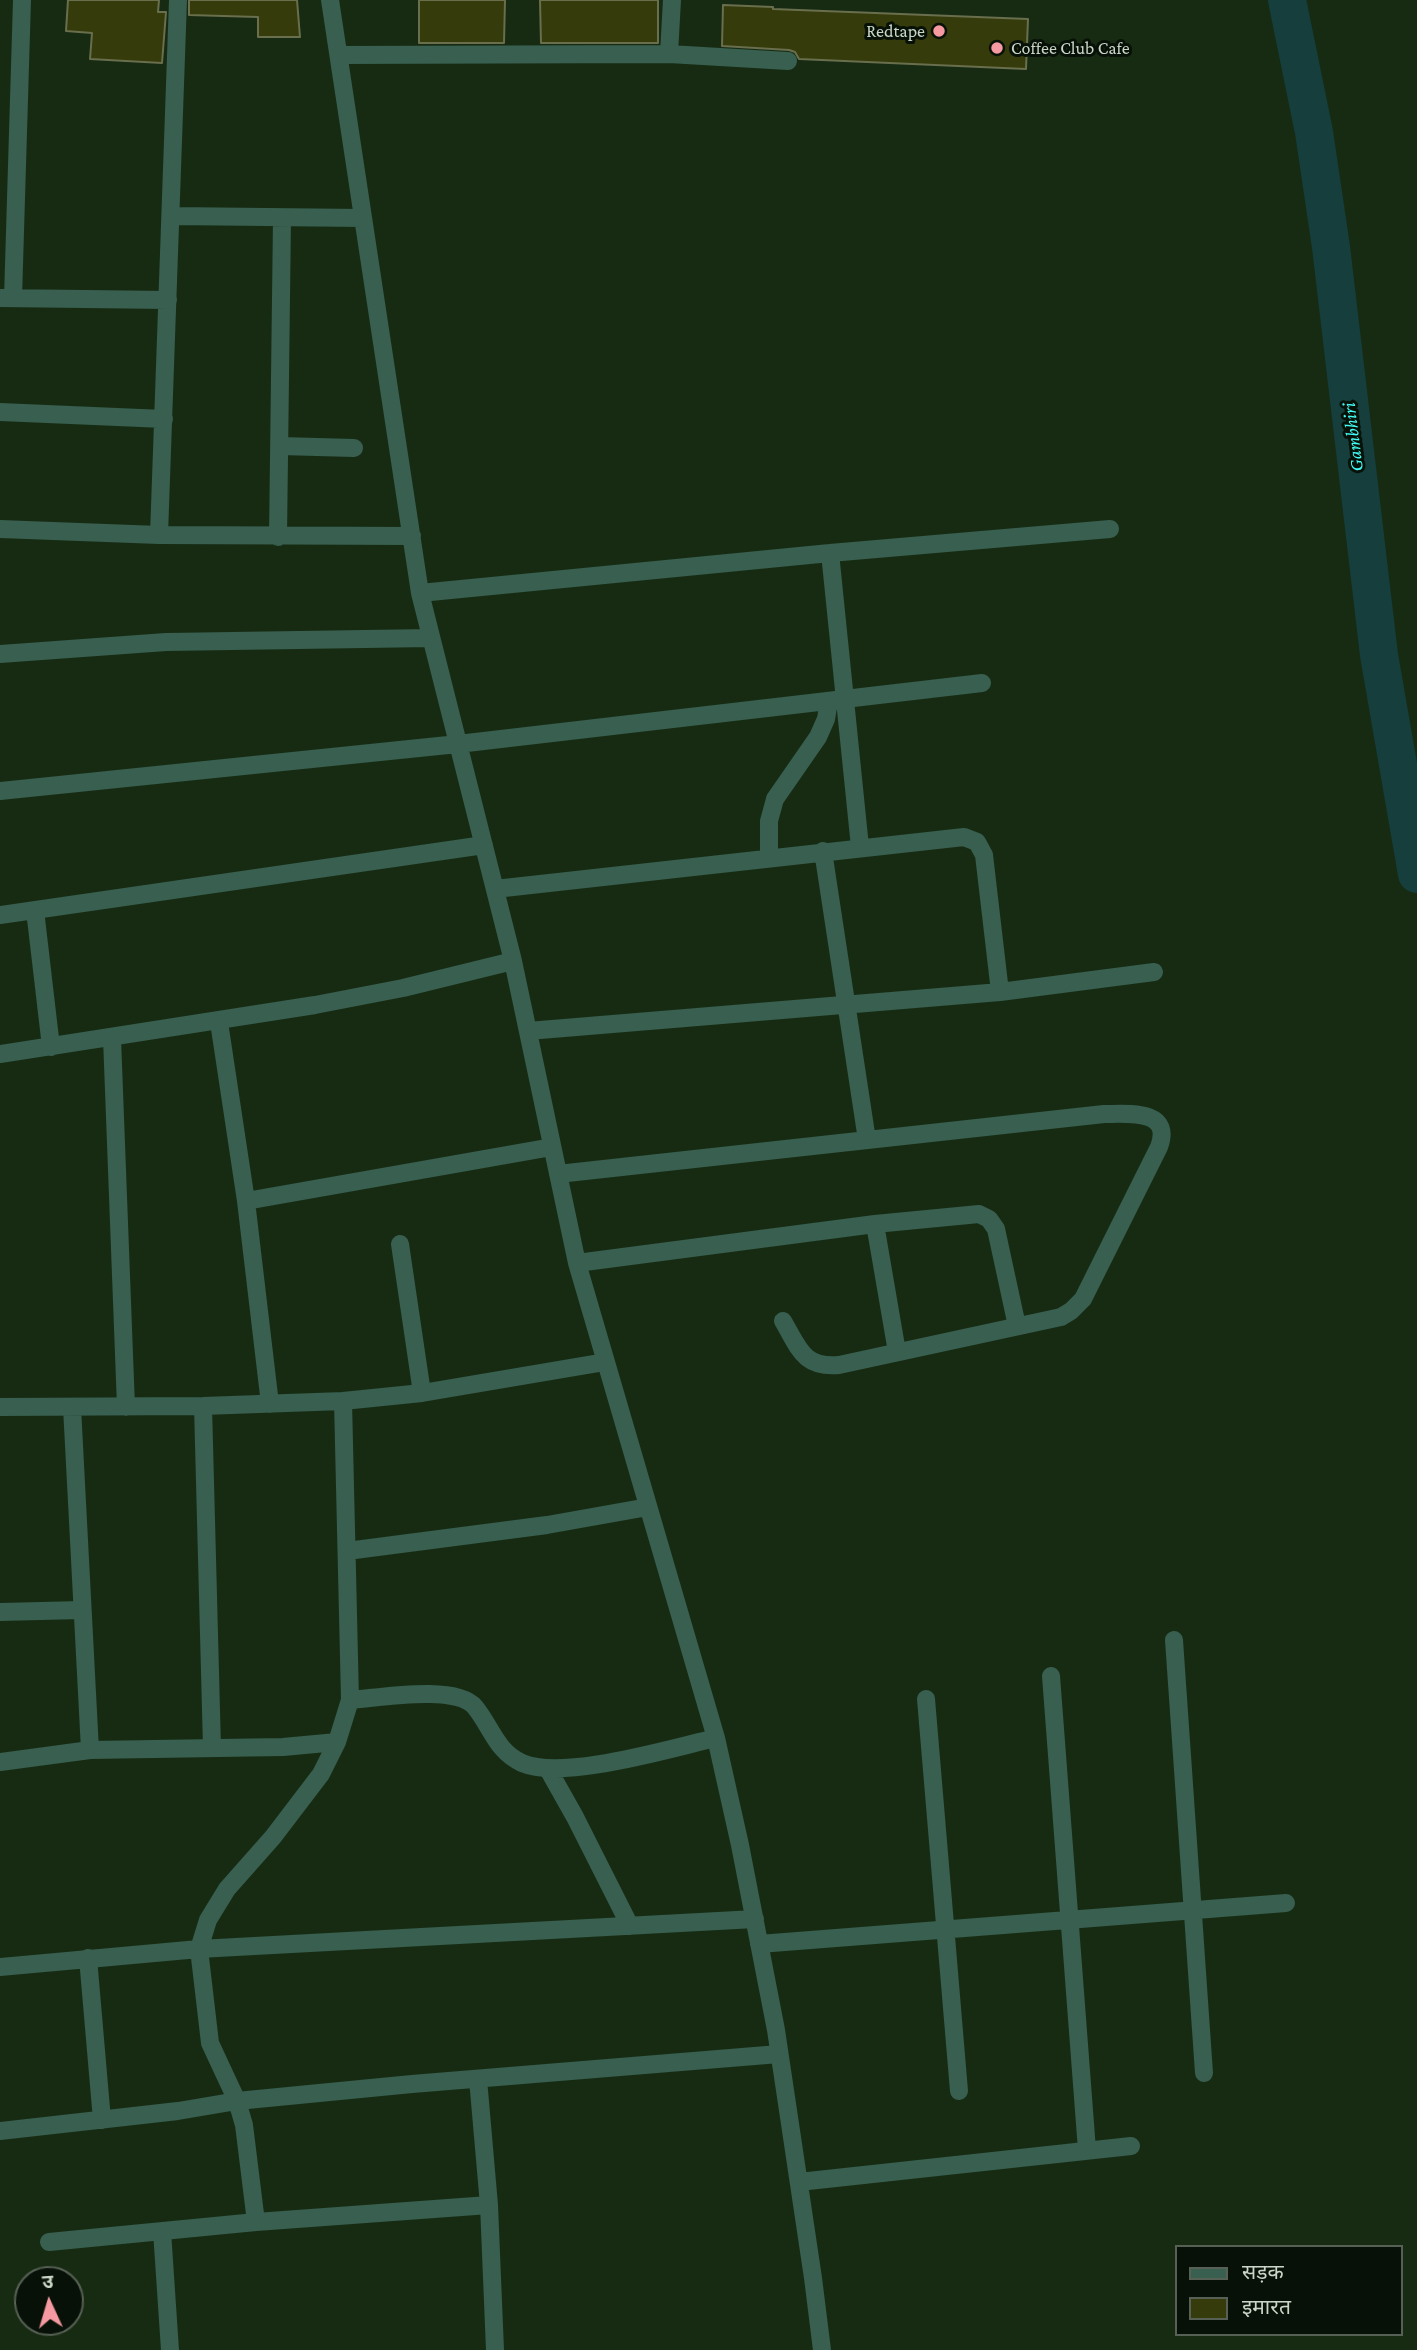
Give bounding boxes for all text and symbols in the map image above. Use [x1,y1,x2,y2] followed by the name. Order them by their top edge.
[866,20,925,42] place label: Redtape
[931,23,947,39] marker: Redtape
[1011,37,1130,59] place label: Coffee Club Cafe
[989,40,1005,56] marker: Coffee Club Cafe
[1337,401,1369,473] water label: Gambhiri
[1176,2245,1403,2336] legend
[1242,2260,1284,2284] text: सड़क
[14,2266,84,2336] north arrow
[41,2271,54,2292] text: उ
[1242,2295,1291,2319] text: इमारत

